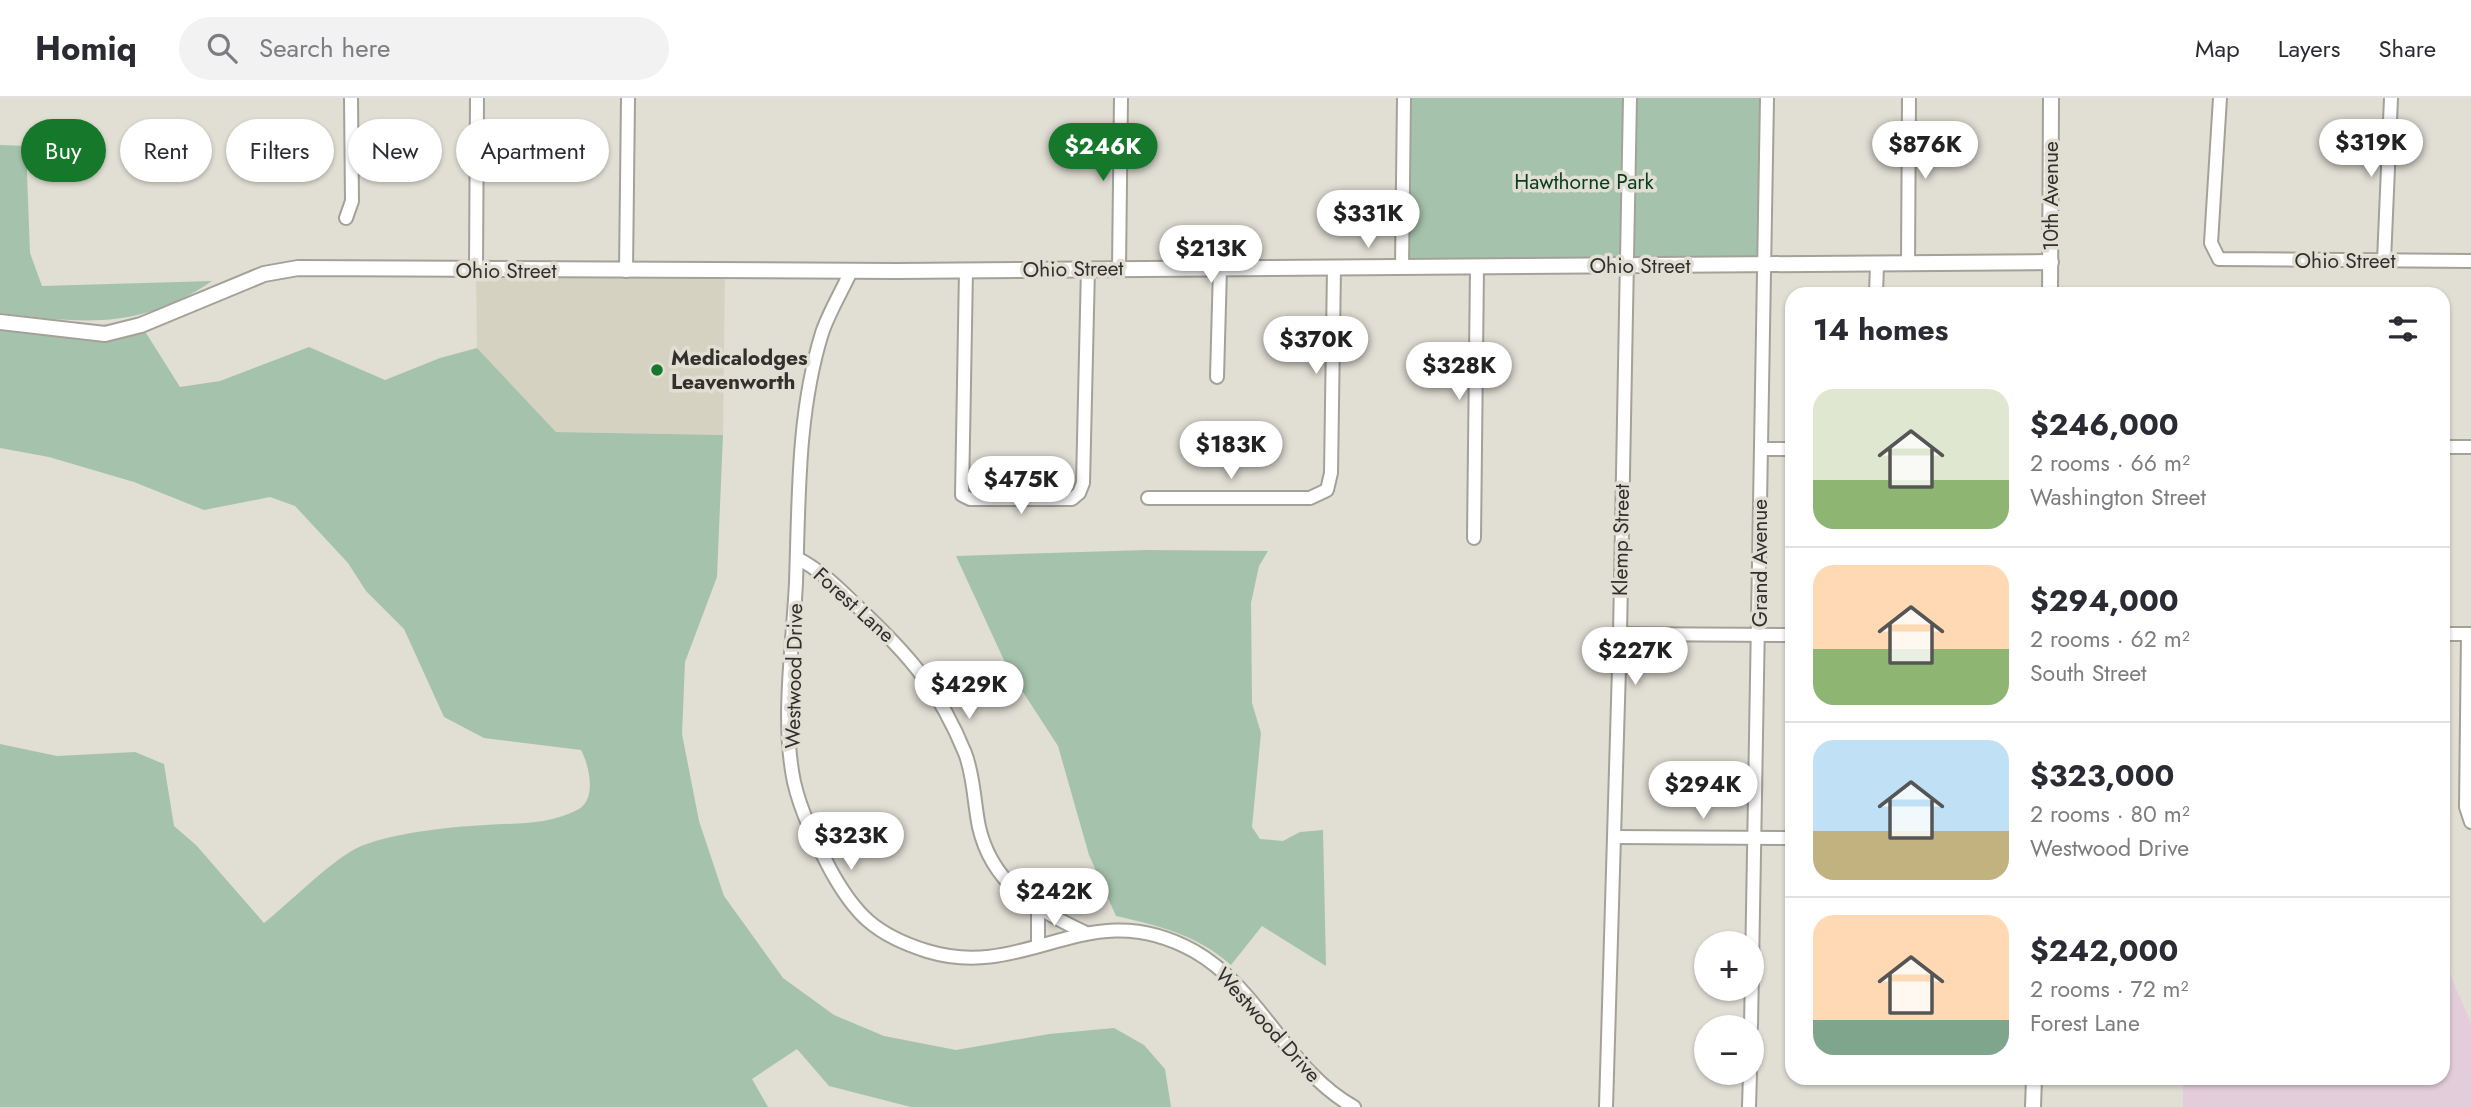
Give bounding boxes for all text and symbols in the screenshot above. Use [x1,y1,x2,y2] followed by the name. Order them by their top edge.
[179,17,669,80] search box
[35,25,137,72] text: Homiq
[203,29,241,67] icon: search
[259,29,390,67] text: Search here
[2195,31,2240,66] text: Map
[2278,31,2340,66] text: Layers
[2378,31,2436,66] text: Share
[21,119,106,182] chip: Buy
[120,119,212,182] chip: Rent
[226,119,334,182] chip: Filters
[348,119,442,182] chip: New
[456,119,609,182] chip: Apartment
[2322,120,2420,179] pin: $319K
[1876,122,1974,181] pin: $876K
[1054,123,1152,183] pin: $246K
[2335,125,2407,159] text: $319K
[1888,127,1962,161] text: $876K
[1065,129,1141,163] text: $246K
[2036,141,2066,251] street label: 10th Avenue
[1514,167,1655,197] park label: Hawthorne Park
[1319,190,1417,250] pin: $331K
[1333,196,1403,230] text: $331K
[1162,226,1260,285] pin: $213K
[1175,231,1247,265] text: $213K
[2295,246,2395,276] street label: Ohio Street
[1590,251,1690,281] street label: Ohio Street
[1022,253,1124,285] street label: Ohio Street
[456,256,556,286] street label: Ohio Street
[1813,308,1948,351] text: 14 homes
[2384,310,2422,348] icon: filters
[1267,316,1365,376] pin: $370K
[1279,322,1353,356] text: $370K
[1410,342,1508,402] pin: $328K
[671,343,808,397] place label: Medicalodges Leavenworth
[1422,348,1496,382] text: $328K
[649,362,665,378] marker: Medicalodges Leavenworth
[2030,403,2179,446] text: $246,000
[1869,417,1953,501] icon: home
[1182,422,1280,481] pin: $183K
[1196,427,1266,461] text: $183K
[2030,446,2190,480] text: 2 rooms · 66 m²
[972,456,1070,516] pin: $475K
[983,462,1059,496] text: $475K
[2030,480,2206,514] text: Washington Street
[1605,484,1637,596] street label: Klemp Street
[1745,499,1775,627] street label: Grand Avenue
[807,560,901,650] street label: Forest Lane
[2030,579,2179,622] text: $294,000
[1869,593,1953,677] icon: home
[778,603,810,749] street label: Westwood Drive
[2030,622,2190,656] text: 2 rooms · 62 m²
[1586,628,1684,687] pin: $227K
[1598,633,1672,667] text: $227K
[2030,656,2147,690] text: South Street
[920,662,1018,721] pin: $429K
[931,667,1007,701] text: $429K
[2030,754,2174,797] text: $323,000
[1654,762,1752,821] pin: $294K
[1665,767,1741,801] text: $294K
[1869,768,1953,852] icon: home
[2030,797,2190,831] text: 2 rooms · 80 m²
[802,812,900,872] pin: $323K
[814,818,888,852] text: $323K
[2030,831,2189,865] text: Westwood Drive
[1005,868,1103,928] pin: $242K
[1016,874,1092,908] text: $242K
[2030,929,2178,972] text: $242,000
[1694,931,1764,1085] map controls
[1694,931,1764,1001] button: +
[1869,943,1953,1027] icon: home
[1208,961,1328,1089] street label: Westwood Drive
[2030,972,2189,1006] text: 2 rooms · 72 m²
[2030,1006,2140,1040] text: Forest Lane
[1694,1015,1764,1085] button: −

